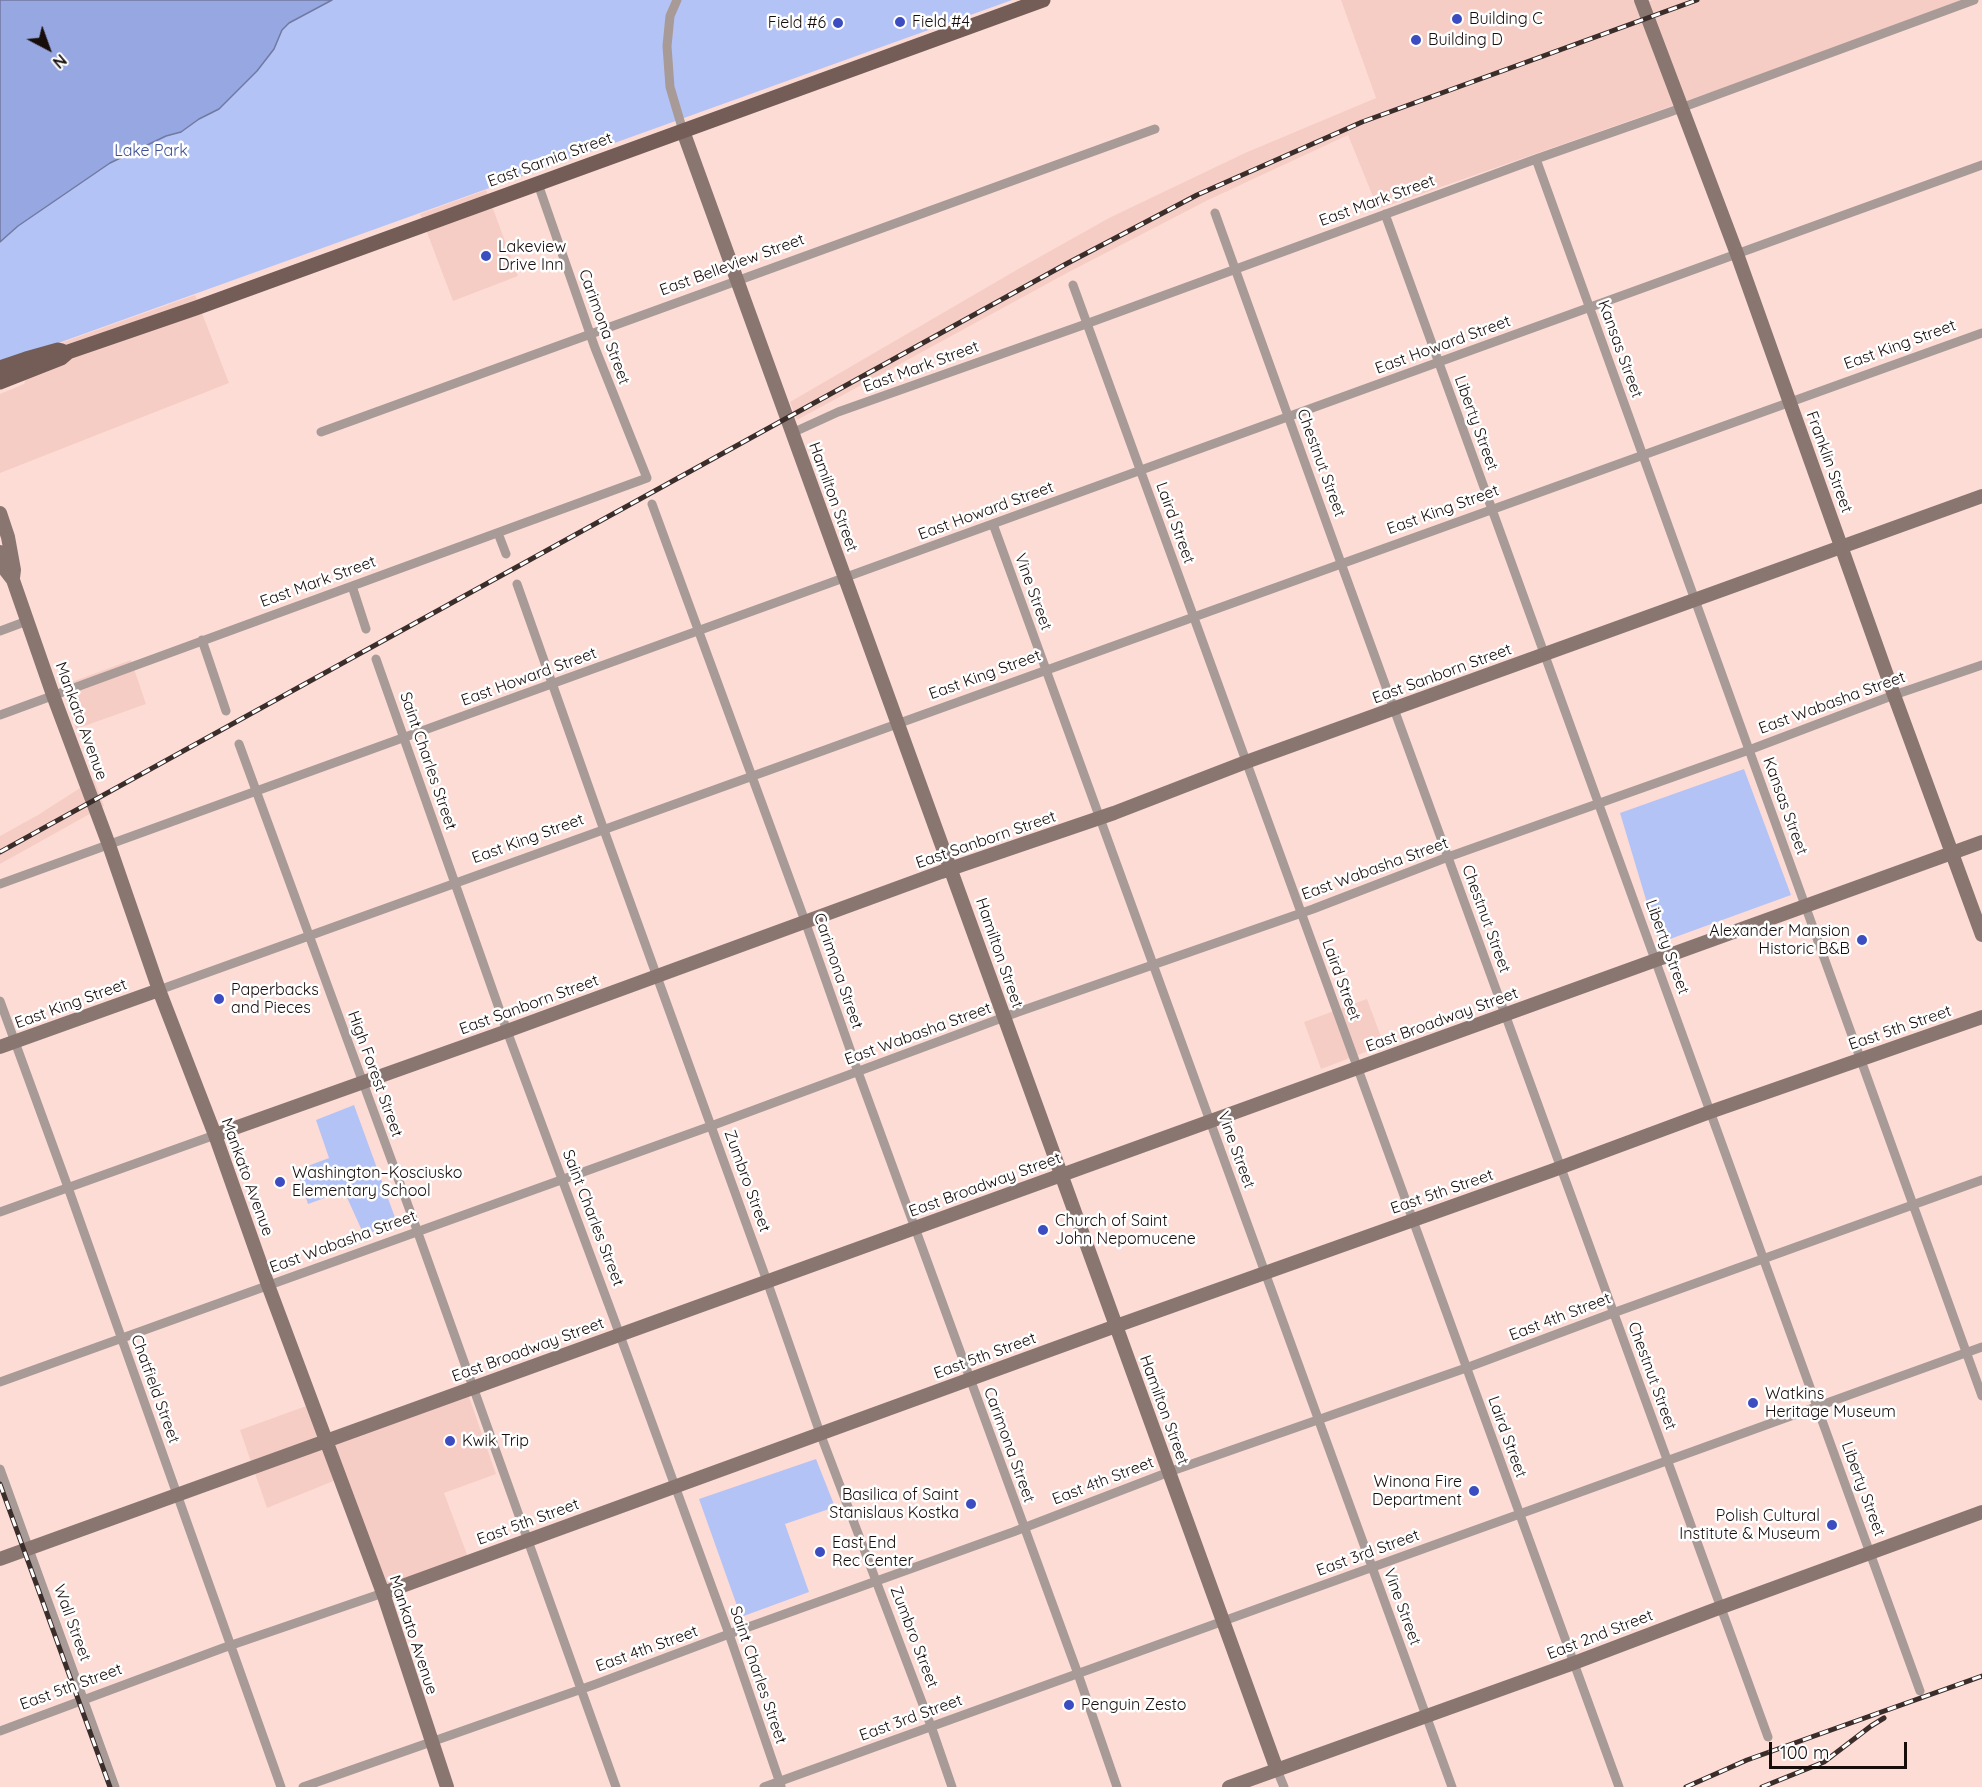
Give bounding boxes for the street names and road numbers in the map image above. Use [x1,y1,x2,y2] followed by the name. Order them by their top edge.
[485,129,615,191] street label: East Sarnia Street
[1316,171,1438,231] street label: East Mark Street
[657,230,807,300] street label: East Belleview Street
[574,267,634,387] street label: Carimona Street
[1593,297,1647,401] street label: Kansas Street
[1373,312,1513,378] street label: East Howard Street
[1841,316,1959,374] street label: East King Street
[860,337,982,397] street label: East Mark Street
[1450,373,1502,473] street label: Liberty Street
[1293,406,1349,520] street label: Chestnut Street
[1802,409,1856,515] street label: Franklin Street
[804,440,862,554] street label: Hamilton Street
[916,478,1056,544] street label: East Howard Street
[1151,480,1199,566] street label: Laird Street
[1384,481,1502,539] street label: East King Street
[1010,551,1056,633] street label: Vine Street
[257,552,379,612] street label: East Mark Street
[1370,640,1514,708] street label: East Sanborn Street
[459,644,599,710] street label: East Howard Street
[926,646,1044,704] street label: East King Street
[51,659,111,783] street label: Mankato Avenue
[1756,667,1908,739] street label: East Wabasha Street
[395,689,461,833] street label: Saint Charles Street
[1758,754,1812,858] street label: Kansas Street
[913,807,1059,873] street label: East Sanborn Street
[469,810,587,868] street label: East King Street
[1299,833,1451,905] street label: East Wabasha Street
[1458,862,1514,976] street label: Chestnut Street
[971,895,1027,1011] street label: Hamilton Street
[1641,897,1693,997] street label: Liberty Street
[809,911,867,1031] street label: Carimona Street
[1317,937,1365,1023] street label: Laird Street
[457,971,601,1039] street label: East Sanborn Street
[12,975,130,1033] street label: East King Street
[1363,984,1521,1056] street label: East Broadway Street
[842,998,994,1070] street label: East Wabasha Street
[1846,1001,1954,1055] street label: East 5th Street
[343,1008,407,1140] street label: High Forest Street
[1213,1109,1259,1191] street label: Vine Street
[217,1115,277,1239] street label: Mankato Avenue
[720,1127,774,1235] street label: Zumbro Street
[558,1147,628,1289] street label: Saint Charles Street
[906,1149,1064,1221] street label: East Broadway Street
[1388,1165,1496,1219] street label: East 5th Street
[267,1206,419,1278] street label: East Wabasha Street
[1507,1289,1613,1345] street label: East 4th Street
[449,1314,607,1386] street label: East Broadway Street
[1624,1319,1680,1433] street label: Chestnut Street
[931,1329,1039,1383] street label: East 5th Street
[126,1332,184,1446] street label: Chatfield Street
[1135,1353,1193,1467] street label: Hamilton Street
[979,1385,1039,1505] street label: Carimona Street
[1483,1394,1531,1480] street label: Laird Street
[1837,1439,1889,1539] street label: Liberty Street
[1050,1453,1156,1509] street label: East 4th Street
[474,1495,582,1549] street label: East 5th Street
[1314,1525,1422,1581] street label: East 3rd Street
[1379,1566,1425,1648] street label: Vine Street
[385,1573,441,1697] street label: Mankato Avenue
[49,1582,95,1664] street label: Wall Street
[886,1584,942,1690] street label: Zumbro Street
[725,1603,791,1747] street label: Saint Charles Street
[1544,1606,1656,1664] street label: East 2nd Street
[593,1622,701,1676] street label: East 4th Street
[17,1660,125,1714] street label: East 5th Street
[857,1690,965,1746] street label: East 3rd Street

